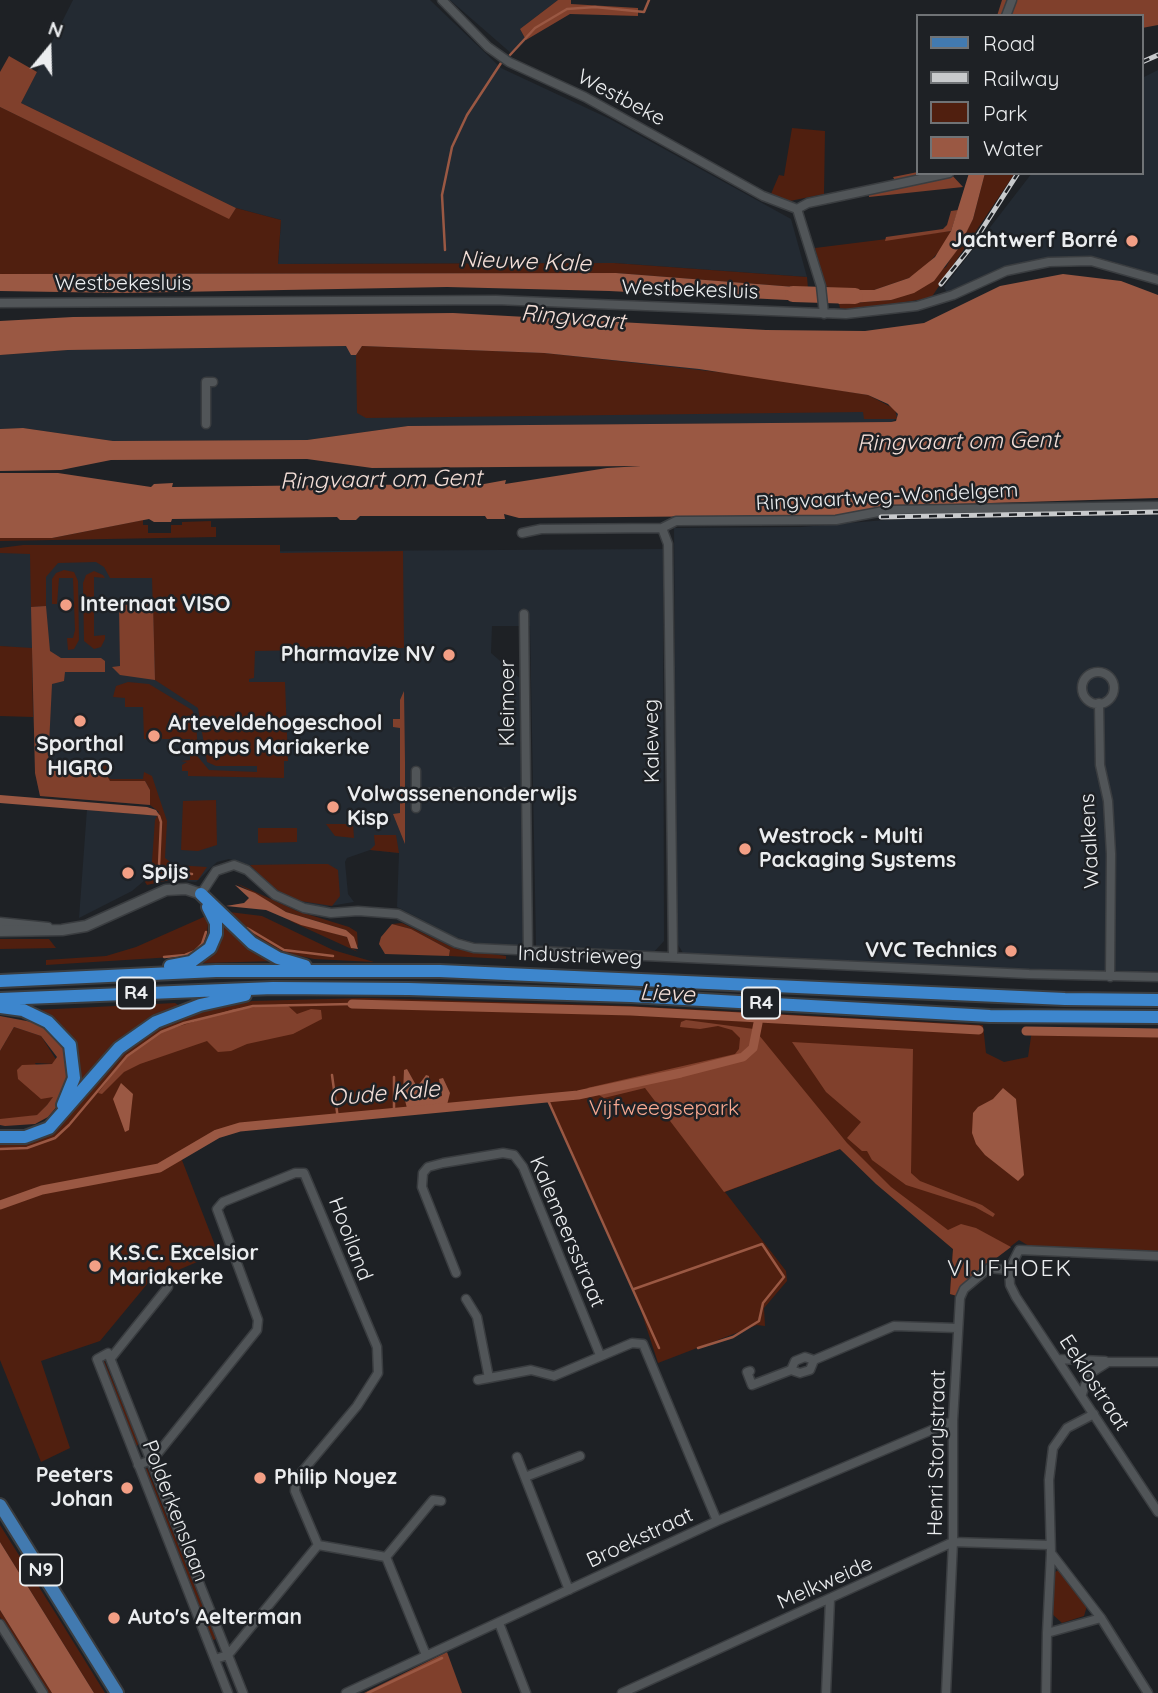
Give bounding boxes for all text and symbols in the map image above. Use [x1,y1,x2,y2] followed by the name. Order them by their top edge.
[14,14,84,84] north arrow
[916,14,1144,175] legend
[45,16,66,43] text: N
[983,30,1035,56] text: Road
[573,64,669,132] street label: Westbeke
[983,65,1059,91] text: Railway
[983,100,1027,126] text: Park
[983,135,1043,161] text: Water
[951,228,1118,254] place label: Jachtwerf Borré
[1124,233,1140,249] marker: Jachtwerf Borré
[459,246,591,278] water label: Nieuwe Kale
[55,271,191,297] street label: Westbekesluis
[621,275,759,305] street label: Westbekesluis
[520,300,626,336] water label: Ringvaart
[857,426,1059,458] water label: Ringvaart om Gent
[280,464,482,496] water label: Ringvaart om Gent
[755,478,1019,516] street label: Ringvaartweg-Wondelgem
[80,592,230,618] place label: Internaat VISO
[58,597,74,613] marker: Internaat VISO
[281,642,435,668] place label: Pharmavize NV
[441,647,457,663] marker: Pharmavize NV
[495,660,521,746] street label: Kleimoer
[639,699,665,783] street label: Kaleweg
[168,711,382,761] place label: Arteveldehogeschool Campus Mariakerke
[72,713,88,729] marker: Sporthal HIGRO
[146,728,162,744] marker: Arteveldehogeschool Campus Mariakerke
[36,732,124,782] place label: Sporthal HIGRO
[347,782,577,832] place label: Volwassenenonderwijs Kisp
[1075,793,1105,889] street label: Waalkens
[325,799,341,815] marker: Volwassenenonderwijs Kisp
[759,824,956,874] place label: Westrock - Multi Packaging Systems
[737,841,753,857] marker: Westrock - Multi Packaging Systems
[142,860,189,886] place label: Spijs
[120,865,136,881] marker: Spijs
[865,938,997,964] place label: VVC Technics
[517,941,643,971] street label: Industrieweg
[1003,943,1019,959] marker: VVC Technics
[117,978,155,1009] road number: R4
[639,979,695,1009] water label: Lieve
[742,987,780,1018] road number: R4
[327,1075,441,1113] water label: Oude Kale
[589,1096,739,1122] park label: Vijfweegsepark
[524,1153,610,1311] street label: Kalemeersstraat
[323,1194,377,1284] street label: Hooiland
[109,1241,259,1291] place label: K.S.C. Excelsior Mariakerke
[948,1255,1072,1283] district label: VIJFHOEK
[87,1258,103,1274] marker: K.S.C. Excelsior Mariakerke
[1054,1330,1134,1436] street label: Eeklostraat
[923,1370,951,1536] street label: Henri Storystraat
[136,1437,214,1585] street label: Polderkenslaan
[36,1463,113,1513] place label: Peeters Johan
[274,1465,397,1491] place label: Philip Noyez
[252,1470,268,1486] marker: Philip Noyez
[119,1480,135,1496] marker: Peeters Johan
[583,1502,697,1574] street label: Broekstraat
[773,1551,877,1615] street label: Melkweide
[20,1554,62,1586] road number: N9
[128,1605,302,1631] place label: Auto's Aelterman
[106,1610,122,1626] marker: Auto's Aelterman

